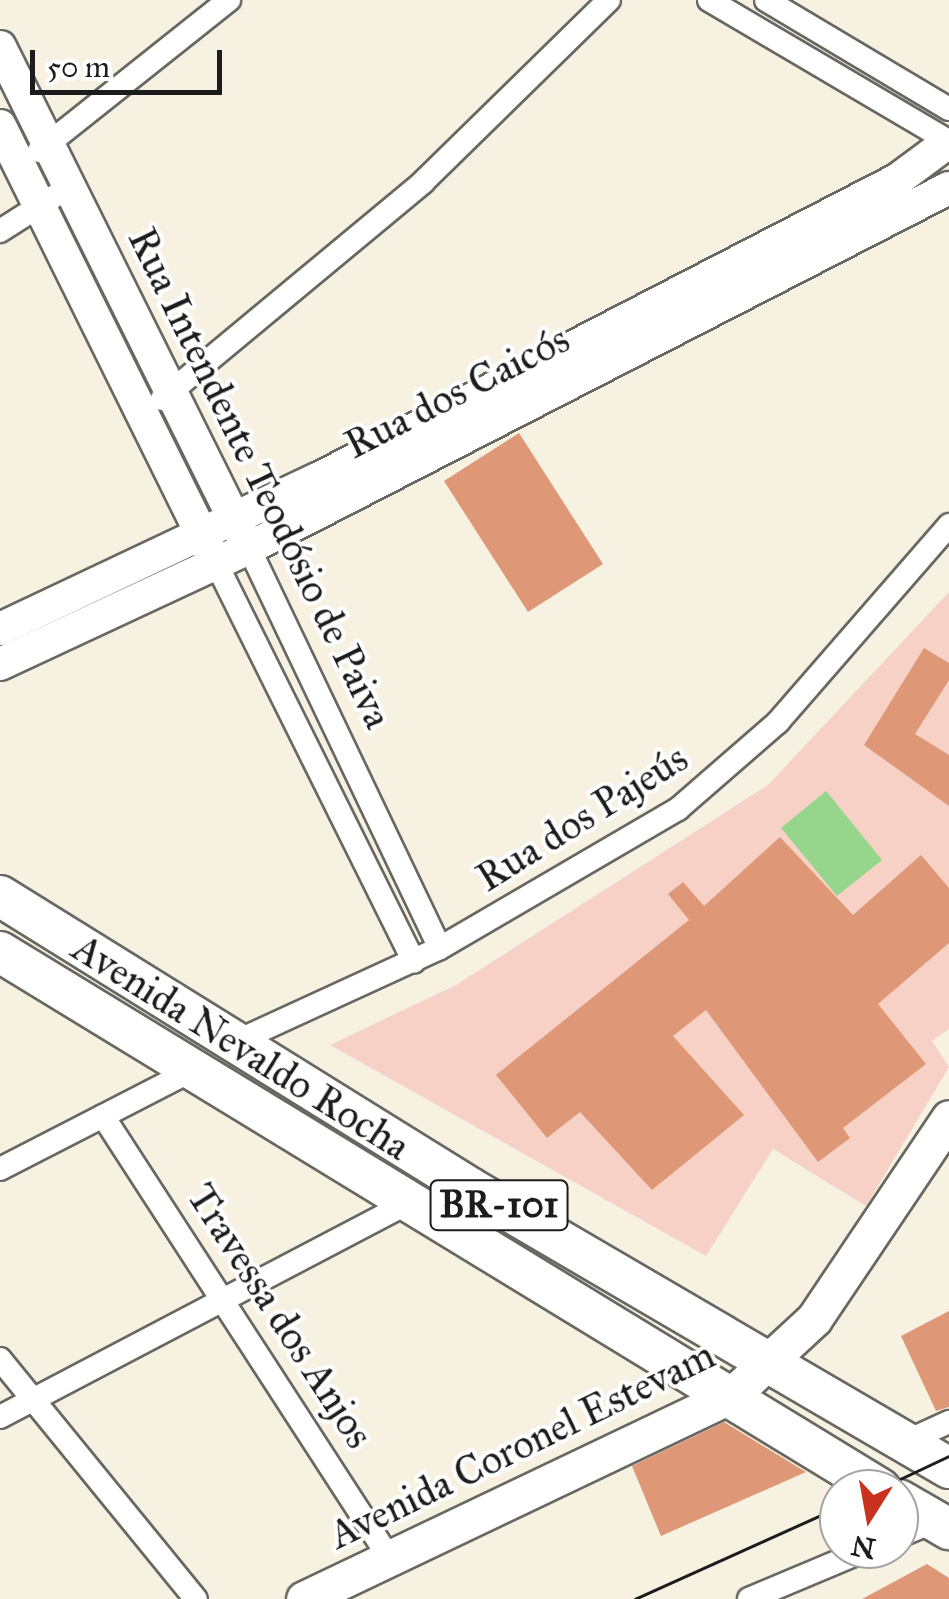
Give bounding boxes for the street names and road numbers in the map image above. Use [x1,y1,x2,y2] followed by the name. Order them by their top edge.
[118,220,402,736] street label: Rua Intendente Teodósio de Paiva
[337,315,577,469] street label: Rua dos Caicós
[468,734,696,902] street label: Rua dos Pajeús
[63,924,419,1170] street label: Avenida Nevaldo Rocha
[429,1172,569,1238] road number: BR-101
[177,1175,383,1457] street label: Travessa dos Anjos
[321,1331,723,1559] street label: Avenida Coronel Estevam

